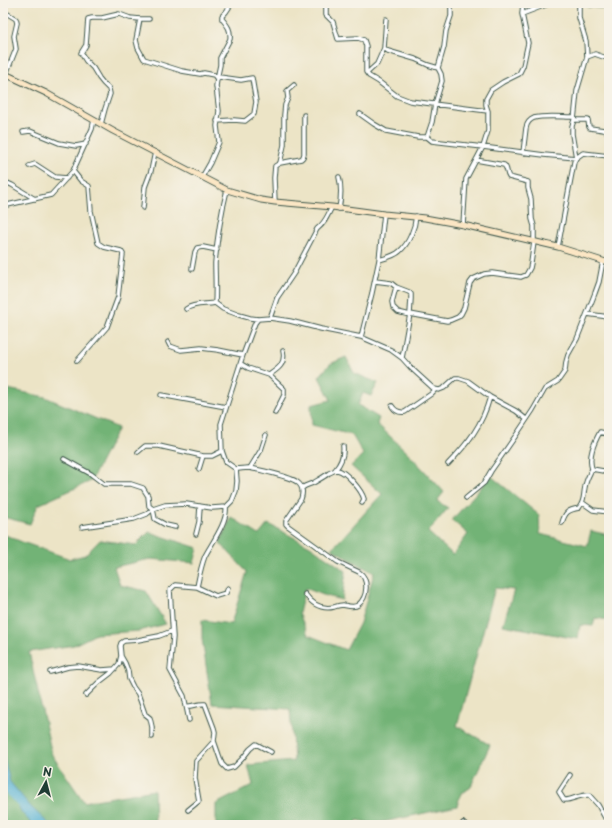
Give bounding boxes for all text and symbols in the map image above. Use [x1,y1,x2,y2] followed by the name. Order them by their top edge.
[26,762,66,802] north arrow
[42,763,53,781] text: N

